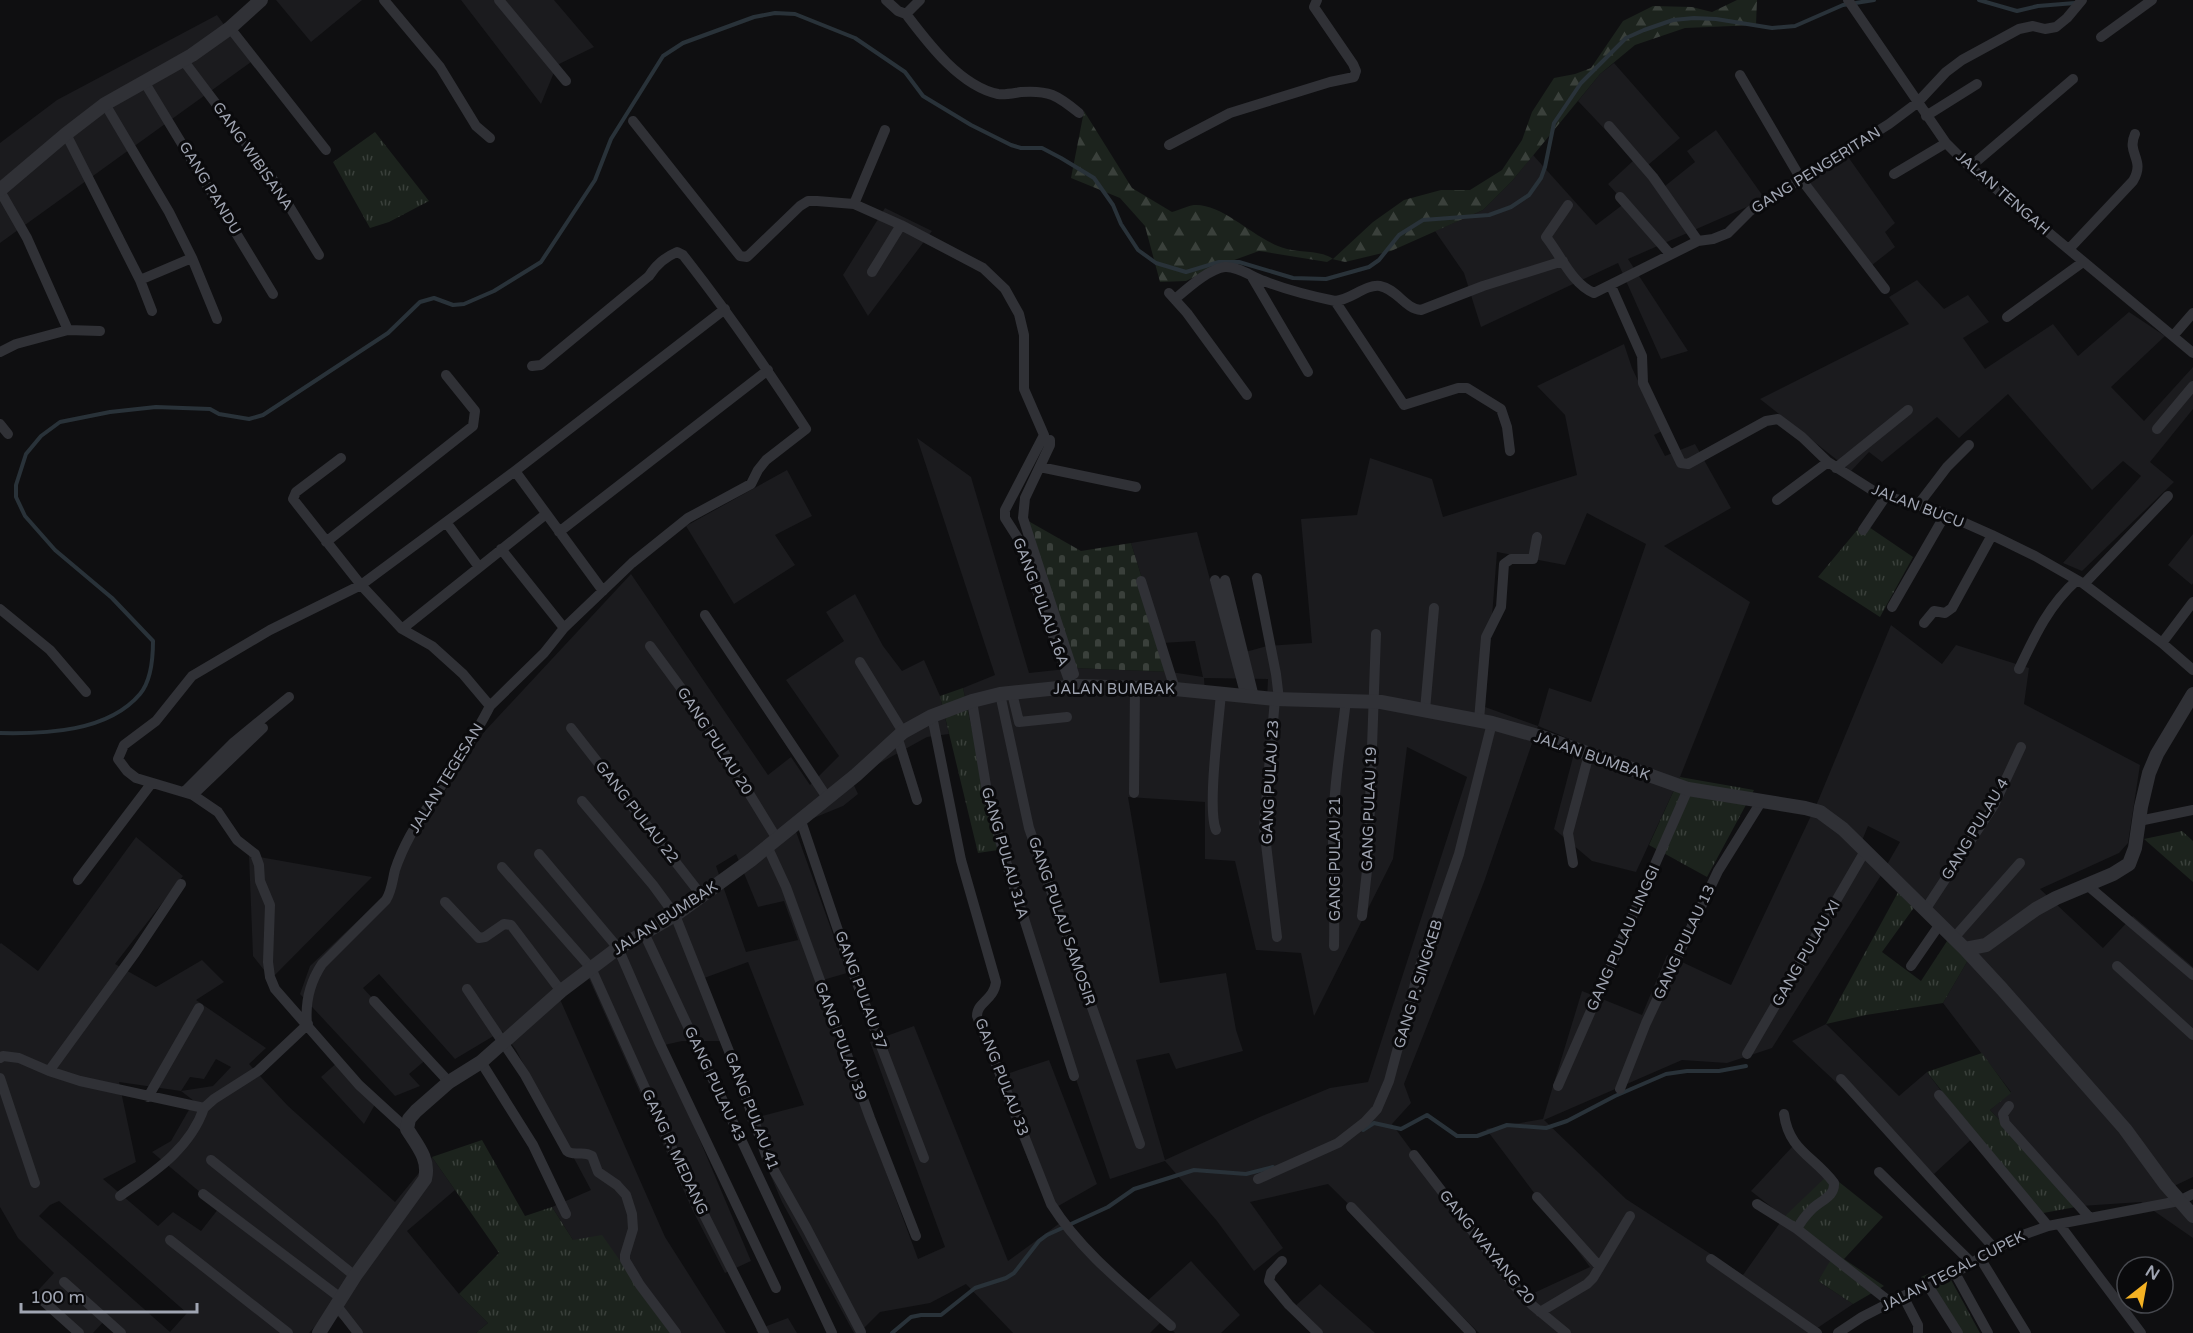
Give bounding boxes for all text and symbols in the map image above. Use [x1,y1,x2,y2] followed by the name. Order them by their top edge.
[209,99,297,213] street label: GANG WIBISANA
[1748,123,1884,217] street label: GANG PENGERITAN
[175,138,245,238] street label: GANG PANDU
[1952,147,2054,239] street label: JALAN TENGAH
[1869,480,1967,532] street label: JALAN BUCU
[1009,535,1073,669] street label: GANG PULAU 16A
[1053,680,1175,698] street label: JALAN BUMBAK
[674,684,756,798] street label: GANG PULAU 20
[1258,719,1282,845] street label: GANG PULAU 23
[405,720,487,836] street label: JALAN TEGESAN
[1532,728,1652,784] street label: JALAN BUMBAK
[1358,746,1380,872] street label: GANG PULAU 19
[592,757,682,867] street label: GANG PULAU 22
[1938,775,2012,883] street label: GANG PULAU 4
[978,785,1032,921] street label: GANG PULAU 31A
[1326,797,1344,921] street label: GANG PULAU 21
[1025,834,1099,1008] street label: GANG PULAU SAMOSIR
[1583,862,1663,1014] street label: GANG PULAU LINGGI
[609,877,721,959] street label: JALAN BUMBAK
[1650,882,1718,1002] street label: GANG PULAU 13
[1768,896,1844,1010] street label: GANG PULAU XI
[1390,918,1446,1050] street label: GANG P. SINGKEB
[831,928,891,1052] street label: GANG PULAU 37
[811,979,871,1103] street label: GANG PULAU 39
[971,1016,1033,1138] street label: GANG PULAU 33
[681,1024,749,1144] street label: GANG PULAU 43
[721,1050,783,1172] street label: GANG PULAU 41
[638,1086,712,1218] street label: GANG P. MEDANG
[1436,1186,1538,1308] street label: GANG WAYANG 20
[1878,1227,2028,1315] street label: JALAN TEGAL CUPEK
[2115,1255,2175,1315] north arrow
[2142,1261,2163,1285] text: N
[21,1276,196,1314] scale bar
[30,1286,85,1308] text: 100 m

